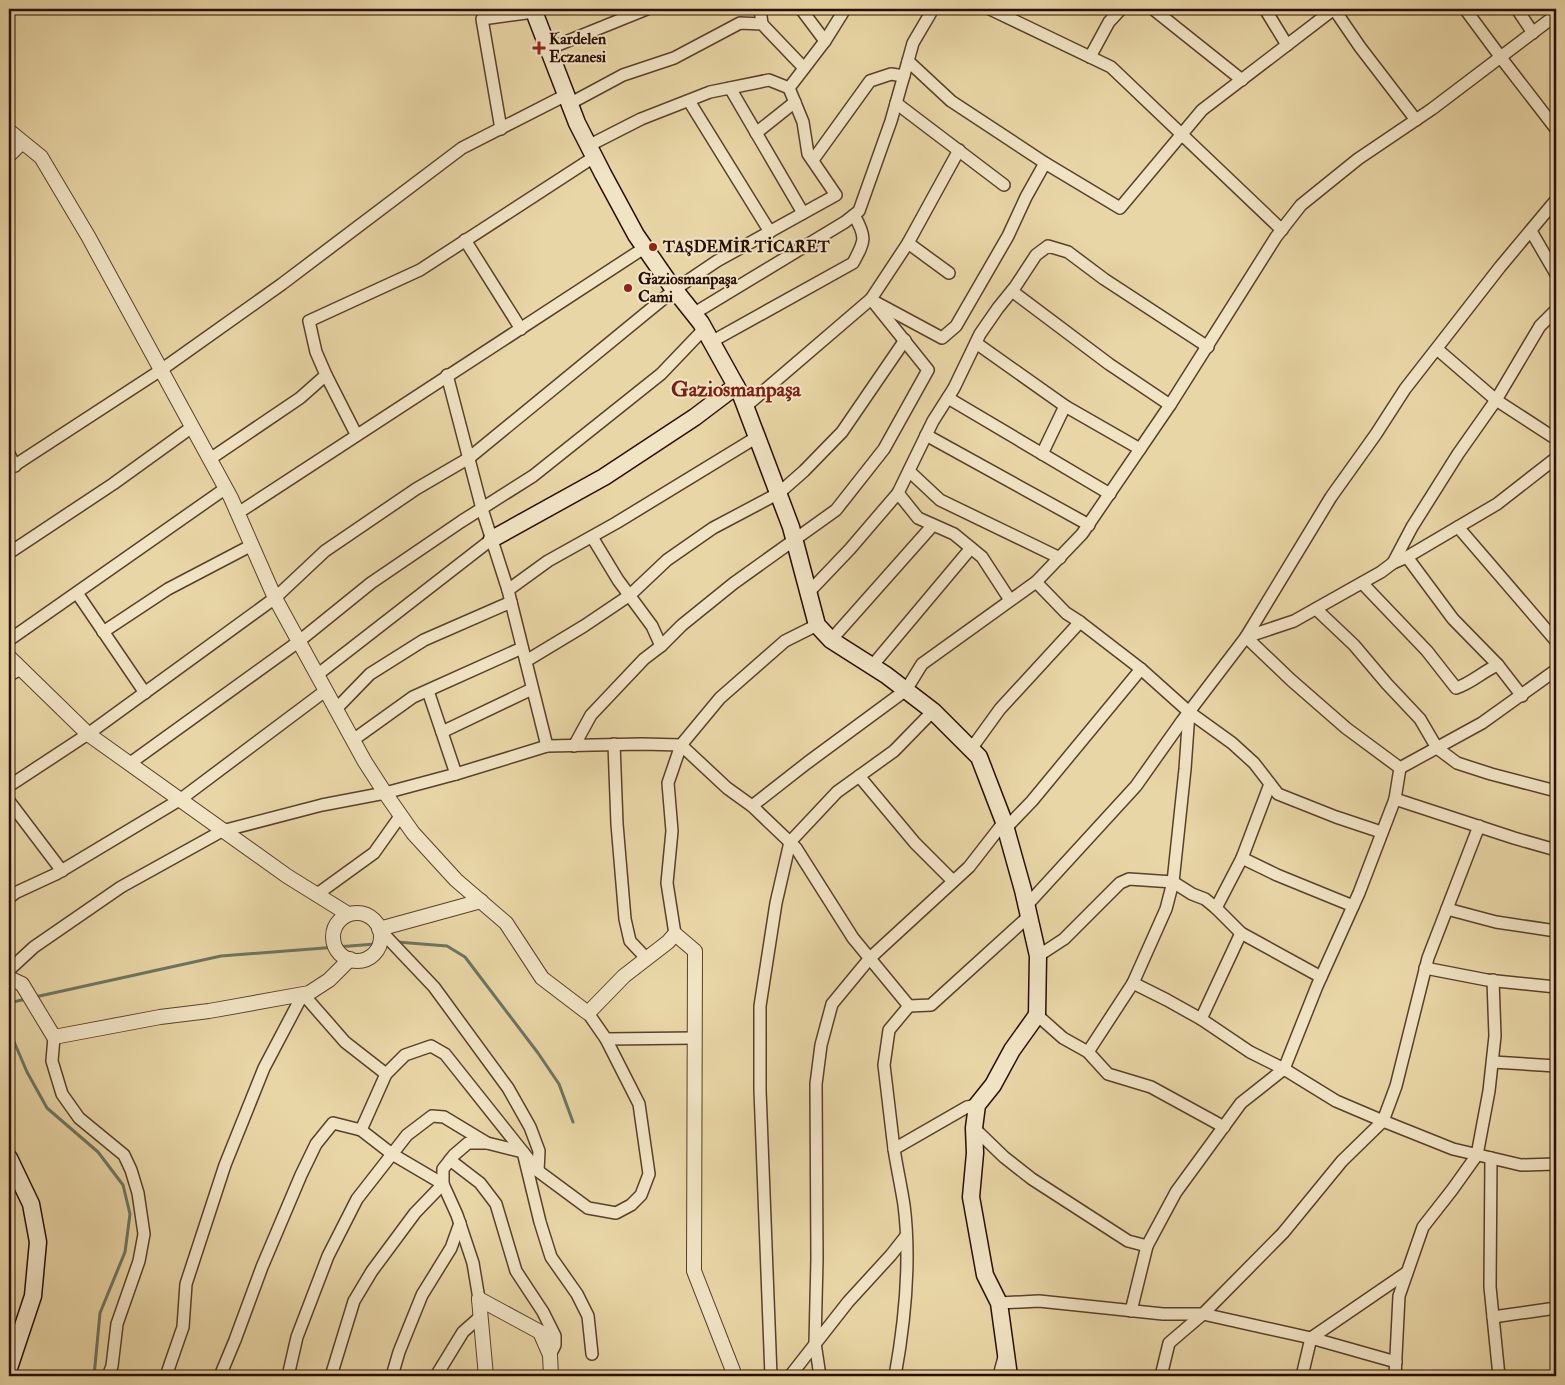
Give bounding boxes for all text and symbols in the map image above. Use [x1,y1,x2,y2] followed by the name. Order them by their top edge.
[549,29,607,67] place label: Kardelen Eczanesi
[533,42,545,54] marker: Kardelen Eczanesi
[662,236,831,257] place label: TAŞDEMİR TİCARET
[647,241,659,253] marker: TAŞDEMİR TİCARET
[638,269,737,307] place label: Gaziosmanpaşa Cami
[622,282,634,294] marker: Gaziosmanpaşa Cami
[671,376,802,403] district label: Gaziosmanpaşa

